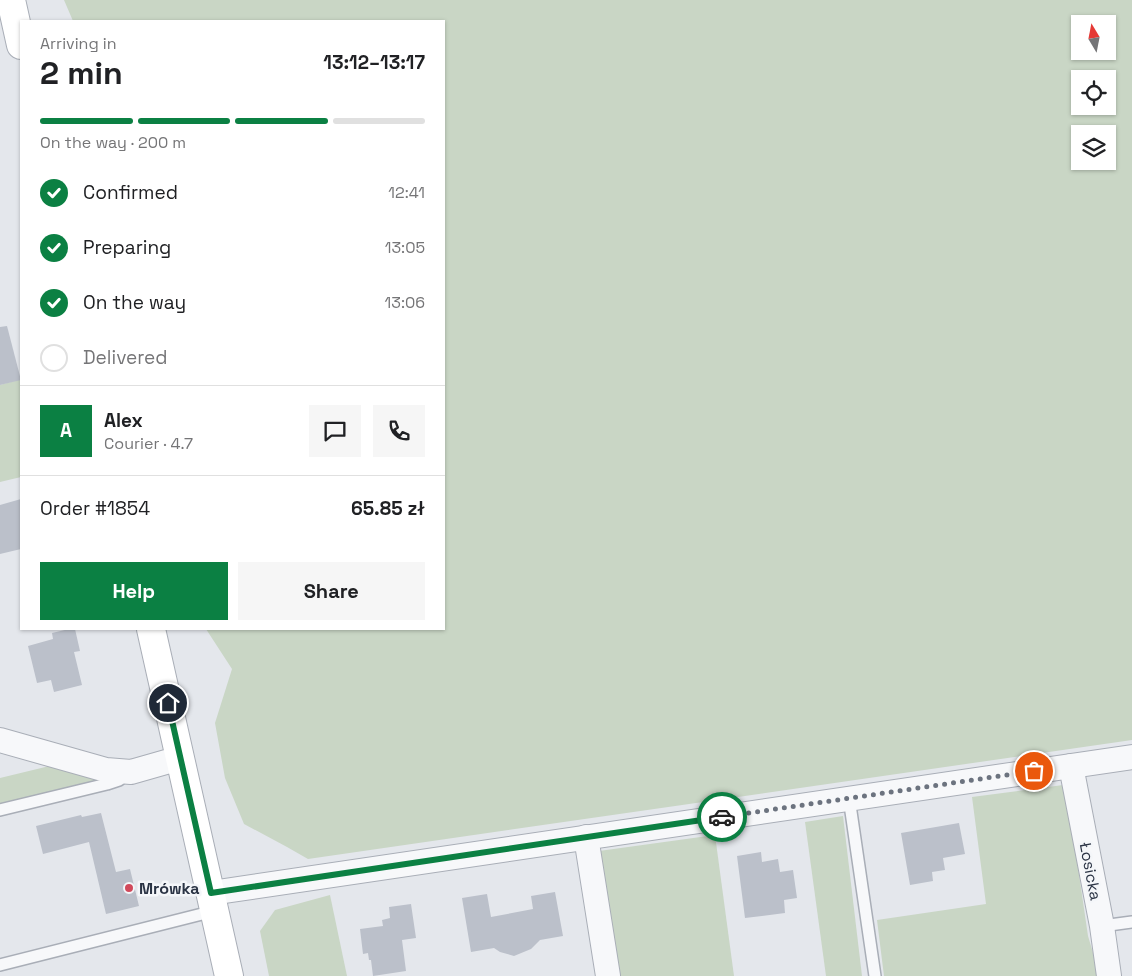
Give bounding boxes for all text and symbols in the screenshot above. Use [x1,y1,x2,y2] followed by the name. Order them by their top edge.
[1071,15,1116,60] north arrow
[1071,15,1116,170] map controls
[40,33,117,54] text: Arriving in
[323,50,425,75] text: 13:12–13:17
[40,53,123,93] text: 2 min
[1071,70,1116,115] button: locate
[1071,125,1116,170] button: layers
[40,132,186,153] text: On the way · 200 m
[40,179,68,207] icon: check
[83,180,178,205] text: Confirmed
[388,182,425,203] text: 12:41
[40,234,68,262] icon: check
[83,235,171,260] text: Preparing
[385,237,425,258] text: 13:05
[40,289,68,317] icon: check
[83,290,186,315] text: On the way
[385,292,425,313] text: 13:06
[83,345,168,370] text: Delivered
[309,405,361,457] button: chat
[373,405,425,457] button: phone
[104,408,143,433] text: Alex
[60,418,72,443] text: A
[104,433,193,454] text: Courier · 4.7
[40,496,150,521] text: Order #1854
[351,496,425,521] text: 65.85 zł
[40,562,228,620] button: Help
[238,562,425,620] button: Share
[147,682,189,724] pin
[154,689,182,717] icon: home
[1013,750,1055,792] pin
[1020,757,1048,785] icon: bag
[697,792,747,842] courier
[708,803,736,831] icon: car
[1075,840,1106,902] street label: Łosicka
[139,878,200,899] place label: Mrówka
[123,882,135,894] marker: Mrówka

